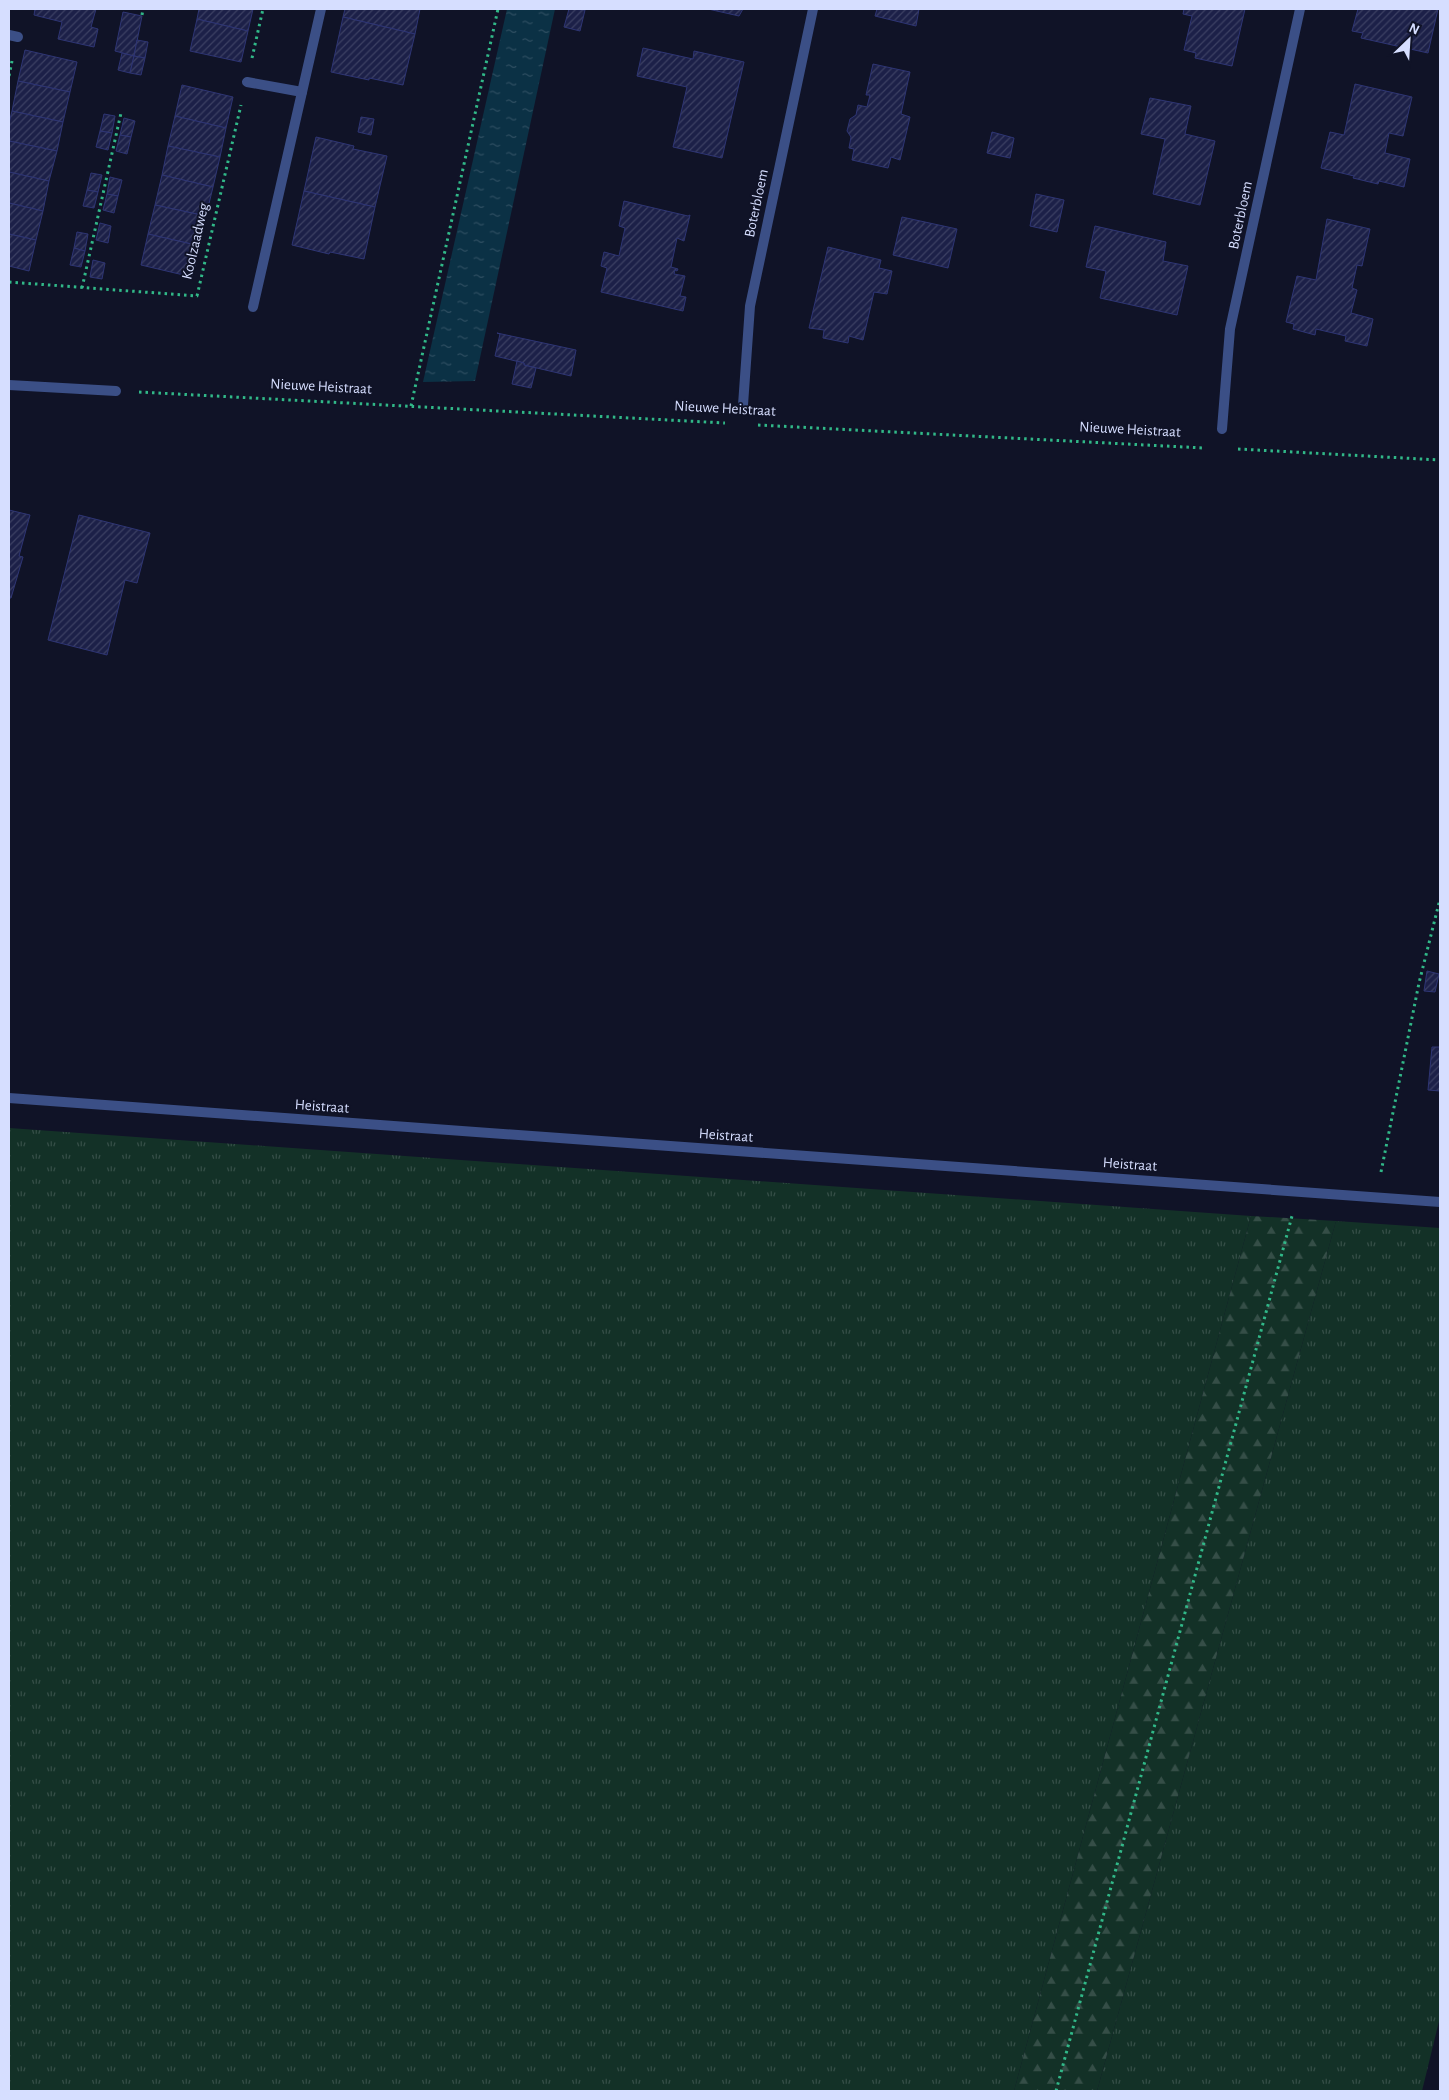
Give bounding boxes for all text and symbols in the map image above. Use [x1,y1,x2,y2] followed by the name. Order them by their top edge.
[1384,15,1434,65] north arrow
[1407,21,1421,38] text: N
[742,168,771,239] street label: Boterbloem
[1226,180,1255,251] street label: Boterbloem
[179,201,212,281] street label: Koolzaadweg
[270,376,372,397] street label: Nieuwe Heistraat
[674,398,776,419] street label: Nieuwe Heistraat
[1079,419,1181,440] street label: Nieuwe Heistraat
[294,1097,350,1116] street label: Heistraat
[698,1126,754,1145] street label: Heistraat
[1102,1155,1158,1174] street label: Heistraat

